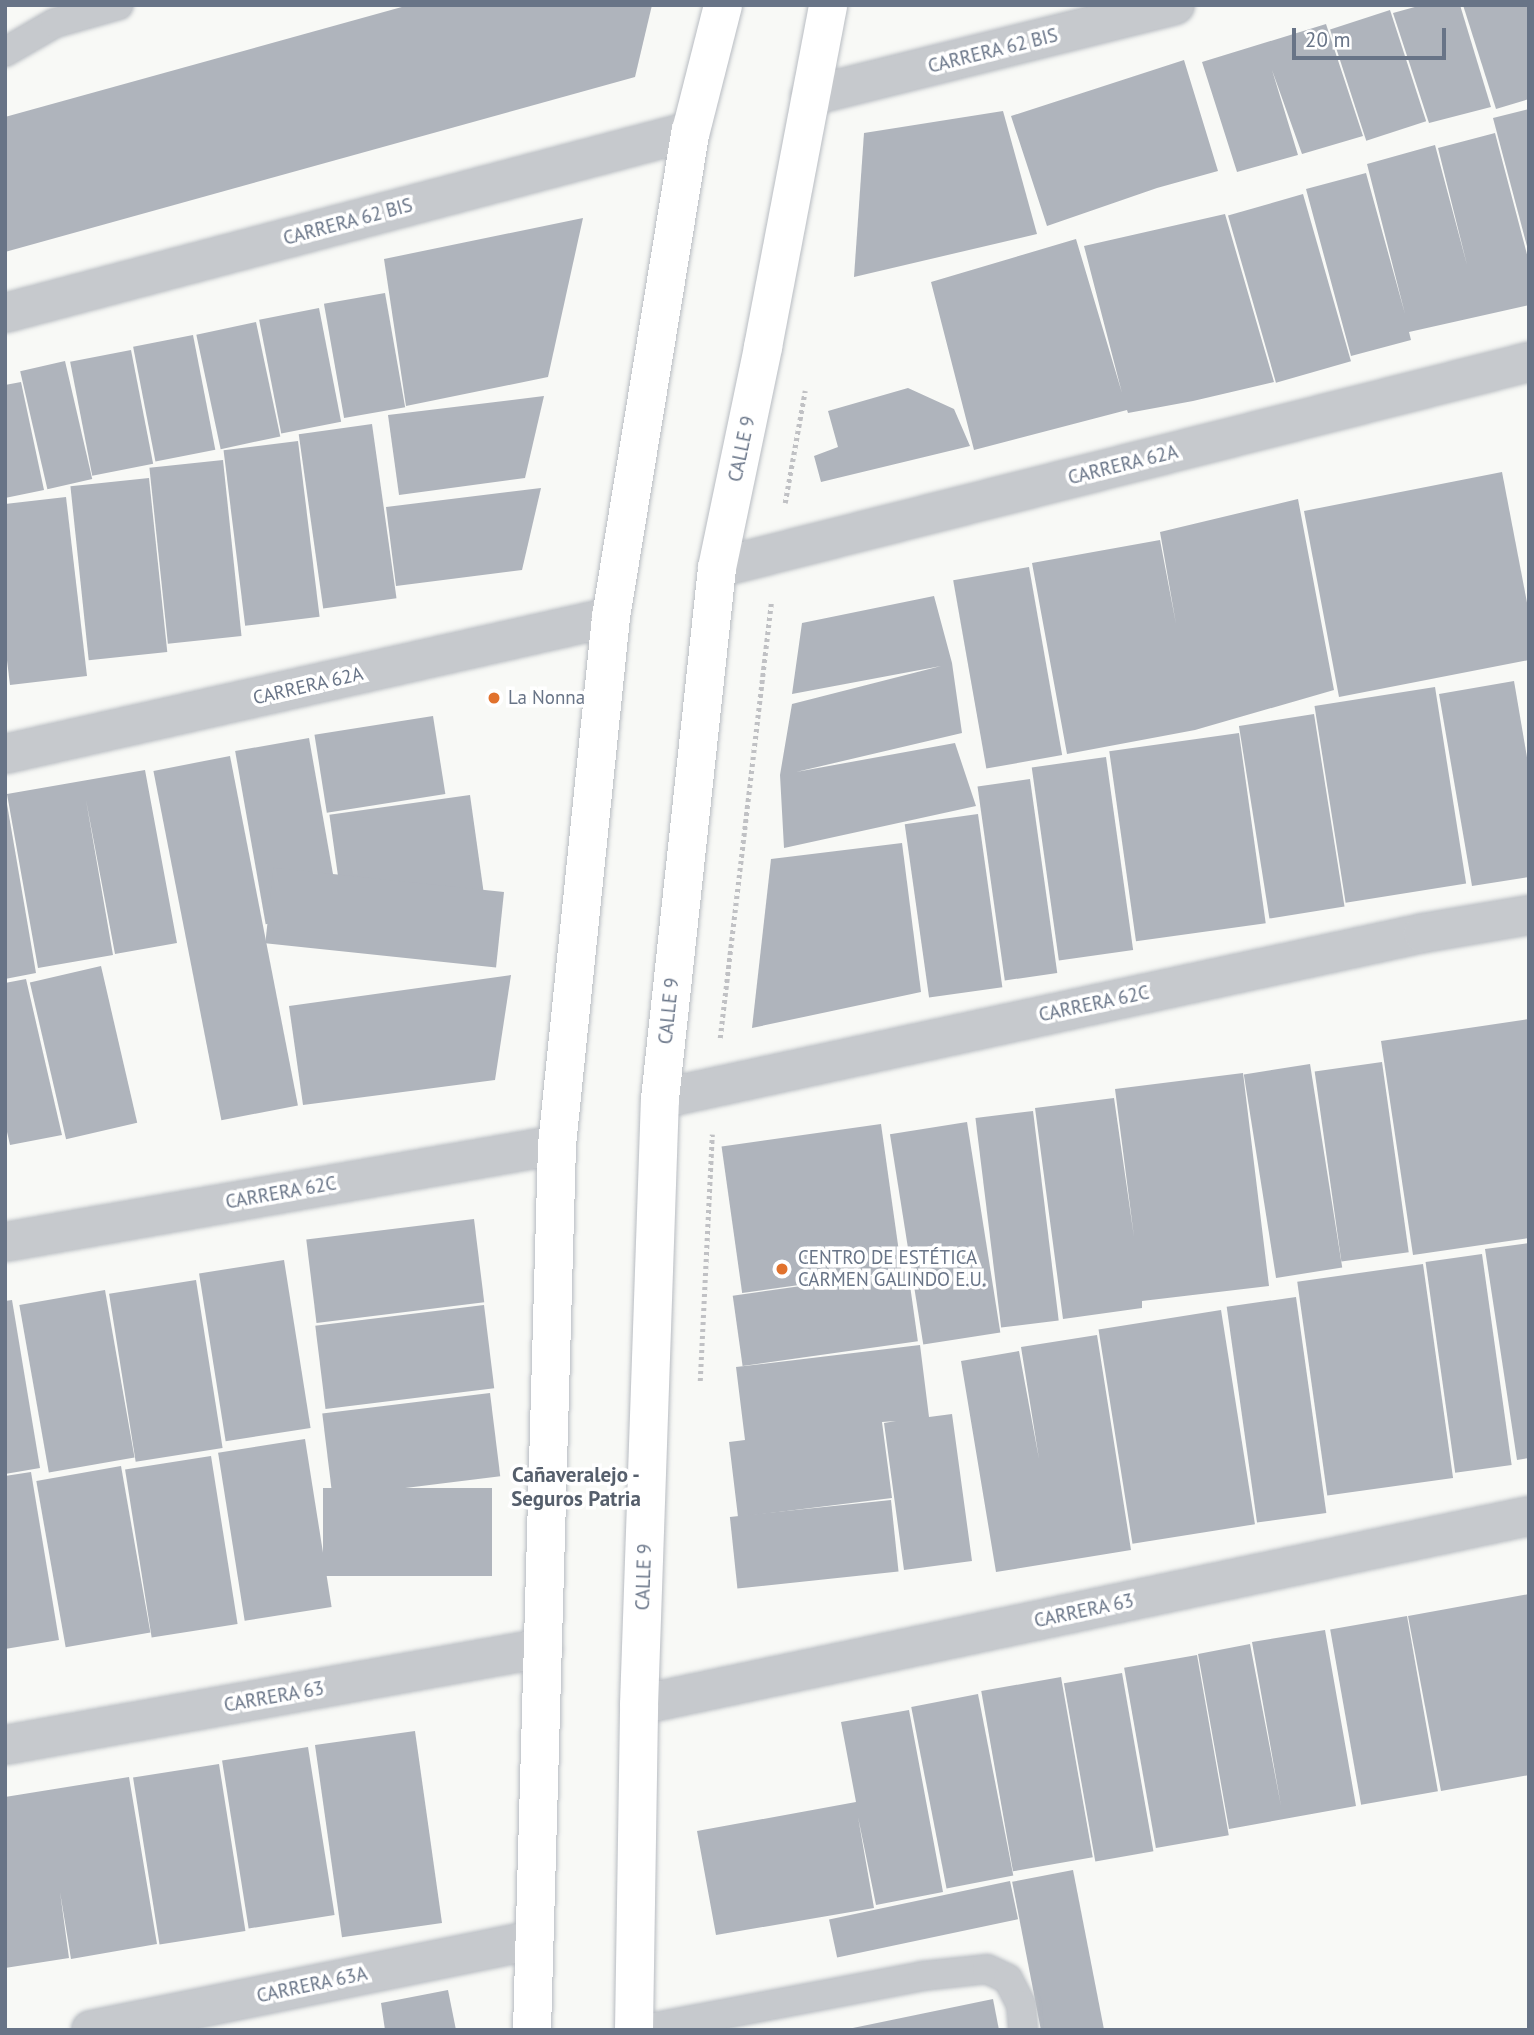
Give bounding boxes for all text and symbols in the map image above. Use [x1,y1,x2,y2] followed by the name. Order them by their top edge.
[1296,14,1450,58] scale bar
[925,24,1061,78] street label: CARRERA 62 BIS
[1305,26,1351,53] text: 20 m
[280,194,416,250] street label: CARRERA 62 BIS
[724,414,760,484] street label: CALLE 9
[1065,440,1181,490] street label: CARRERA 62A
[250,662,366,710] street label: CARRERA 62A
[508,687,585,709] place label: La Nonna
[486,690,502,706] marker: La Nonna
[654,977,684,1045] street label: CALLE 9
[1036,981,1152,1027] street label: CARRERA 62C
[223,1172,339,1214] street label: CARRERA 62C
[798,1247,986,1291] place label: CENTRO DE ESTÉTICA CARMEN GALINDO E.U.
[772,1259,792,1279] marker: CENTRO DE ESTÉTICA CARMEN GALINDO E.U.
[511,1462,641,1512] district label: Cañaveralejo - Seguros Patria
[631,1543,657,1611] street label: CALLE 9
[1032,1589,1136,1633] street label: CARRERA 63
[222,1677,326,1717] street label: CARRERA 63
[254,1962,370,2008] street label: CARRERA 63A

